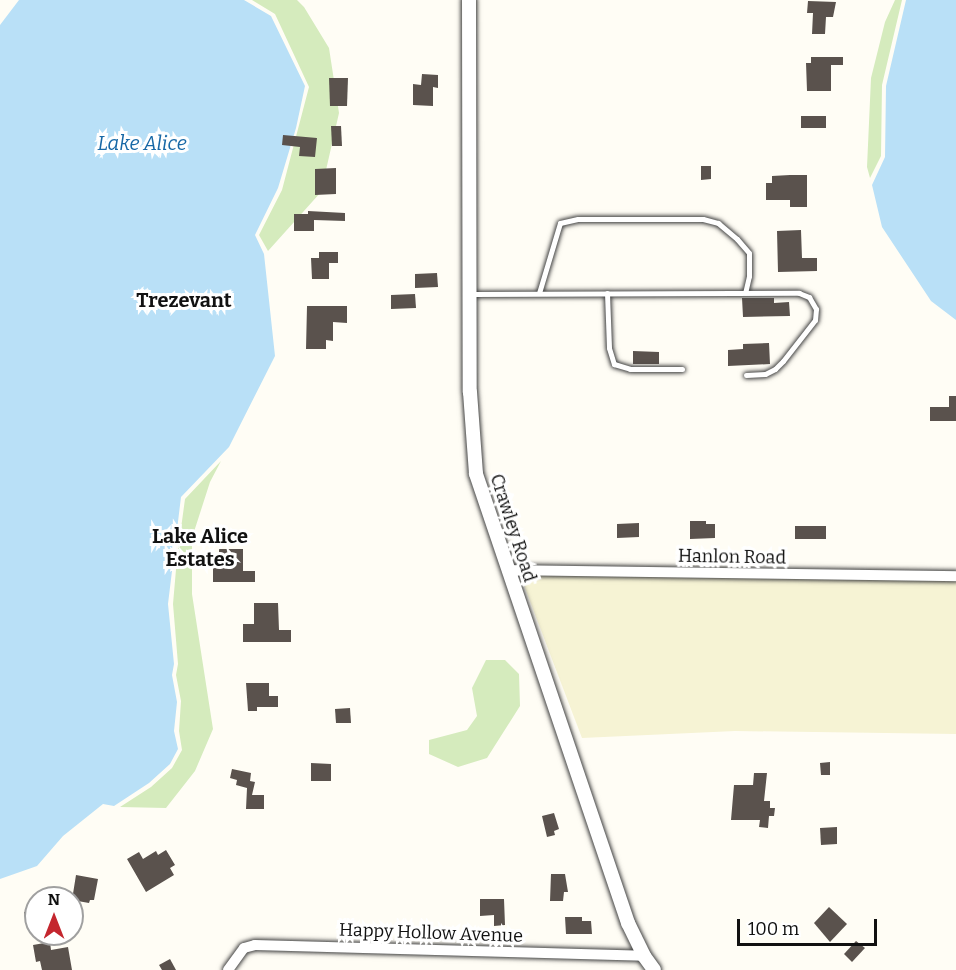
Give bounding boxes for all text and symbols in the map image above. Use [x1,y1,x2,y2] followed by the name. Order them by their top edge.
[97,131,187,155] water label: Lake Alice
[136,288,232,312] district label: Trezevant
[485,471,541,585] street label: Crawley Road
[152,525,248,572] district label: Lake Alice Estates
[678,545,786,569] street label: Hanlon Road
[24,886,84,946] north arrow
[48,890,60,909] text: N
[740,907,880,945] scale bar
[748,918,799,940] text: 100 m
[339,919,523,947] street label: Happy Hollow Avenue

